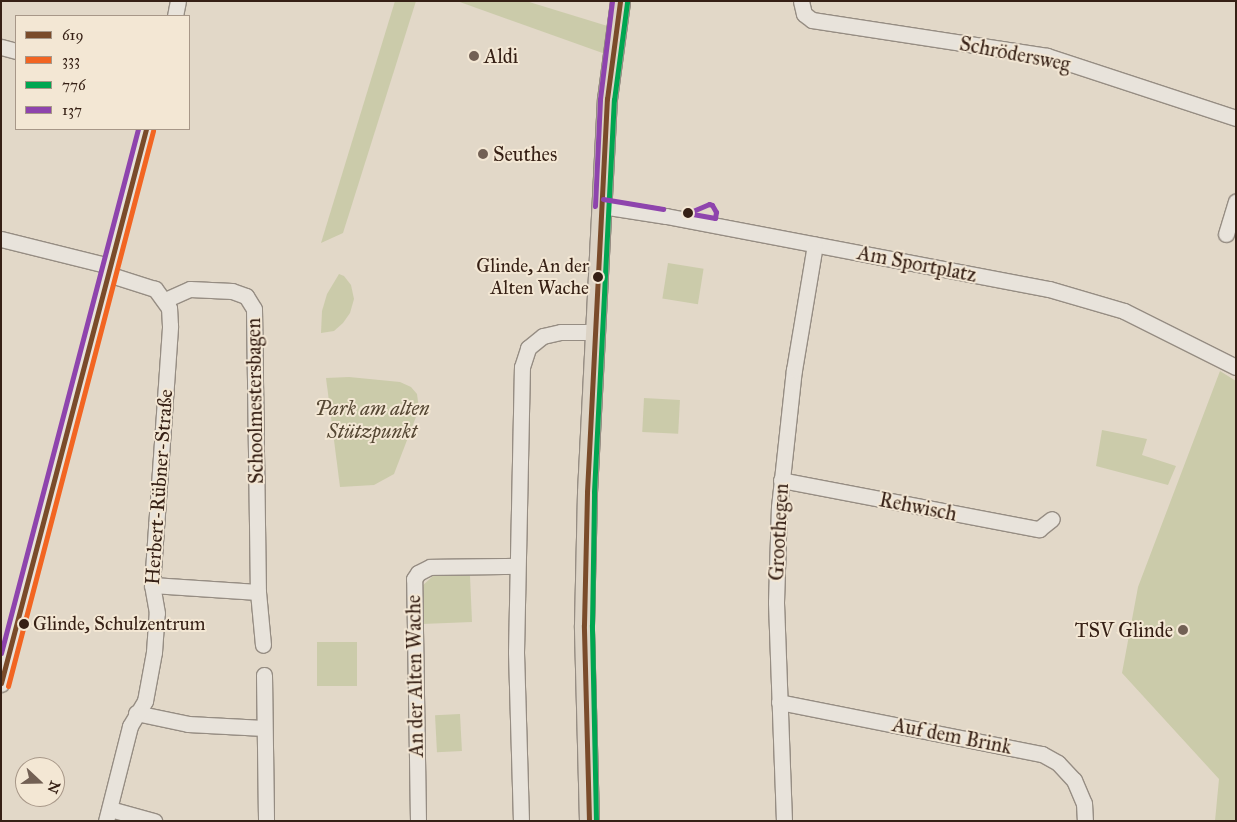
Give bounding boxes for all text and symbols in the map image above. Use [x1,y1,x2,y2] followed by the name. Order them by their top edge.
[15,15,190,130] legend
[62,26,83,44] text: 619
[958,31,1072,77] street label: Schrödersweg
[484,44,518,68] place label: Aldi
[468,50,480,62] marker: Aldi
[62,51,80,69] text: 333
[62,76,86,94] text: 776
[62,101,82,119] text: 137
[493,142,557,166] place label: Seuthes
[477,148,489,160] marker: Seuthes
[683,208,693,218] unlabelled marker
[855,241,979,287] street label: Am Sportplatz
[476,255,589,299] place label: Glinde, An der Alten Wache
[593,272,603,282] marker: Glinde, An der Alten Wache
[242,318,268,484] street label: Schoolmestersbagen
[140,388,178,586] street label: Herbert-Rübner-Straße
[315,396,429,443] park label: Park am alten Stützpunkt
[764,483,794,581] street label: Groothegen
[877,488,959,526] street label: Rehwisch
[402,595,428,757] street label: An der Alten Wache
[33,613,206,635] place label: Glinde, Schulzentrum
[1075,618,1173,642] place label: TSV Glinde
[19,619,29,629] marker: Glinde, Schulzentrum
[1177,624,1189,636] marker: TSV Glinde
[890,713,1014,759] street label: Auf dem Brink
[15,757,65,807] north arrow
[43,779,64,796] text: N

